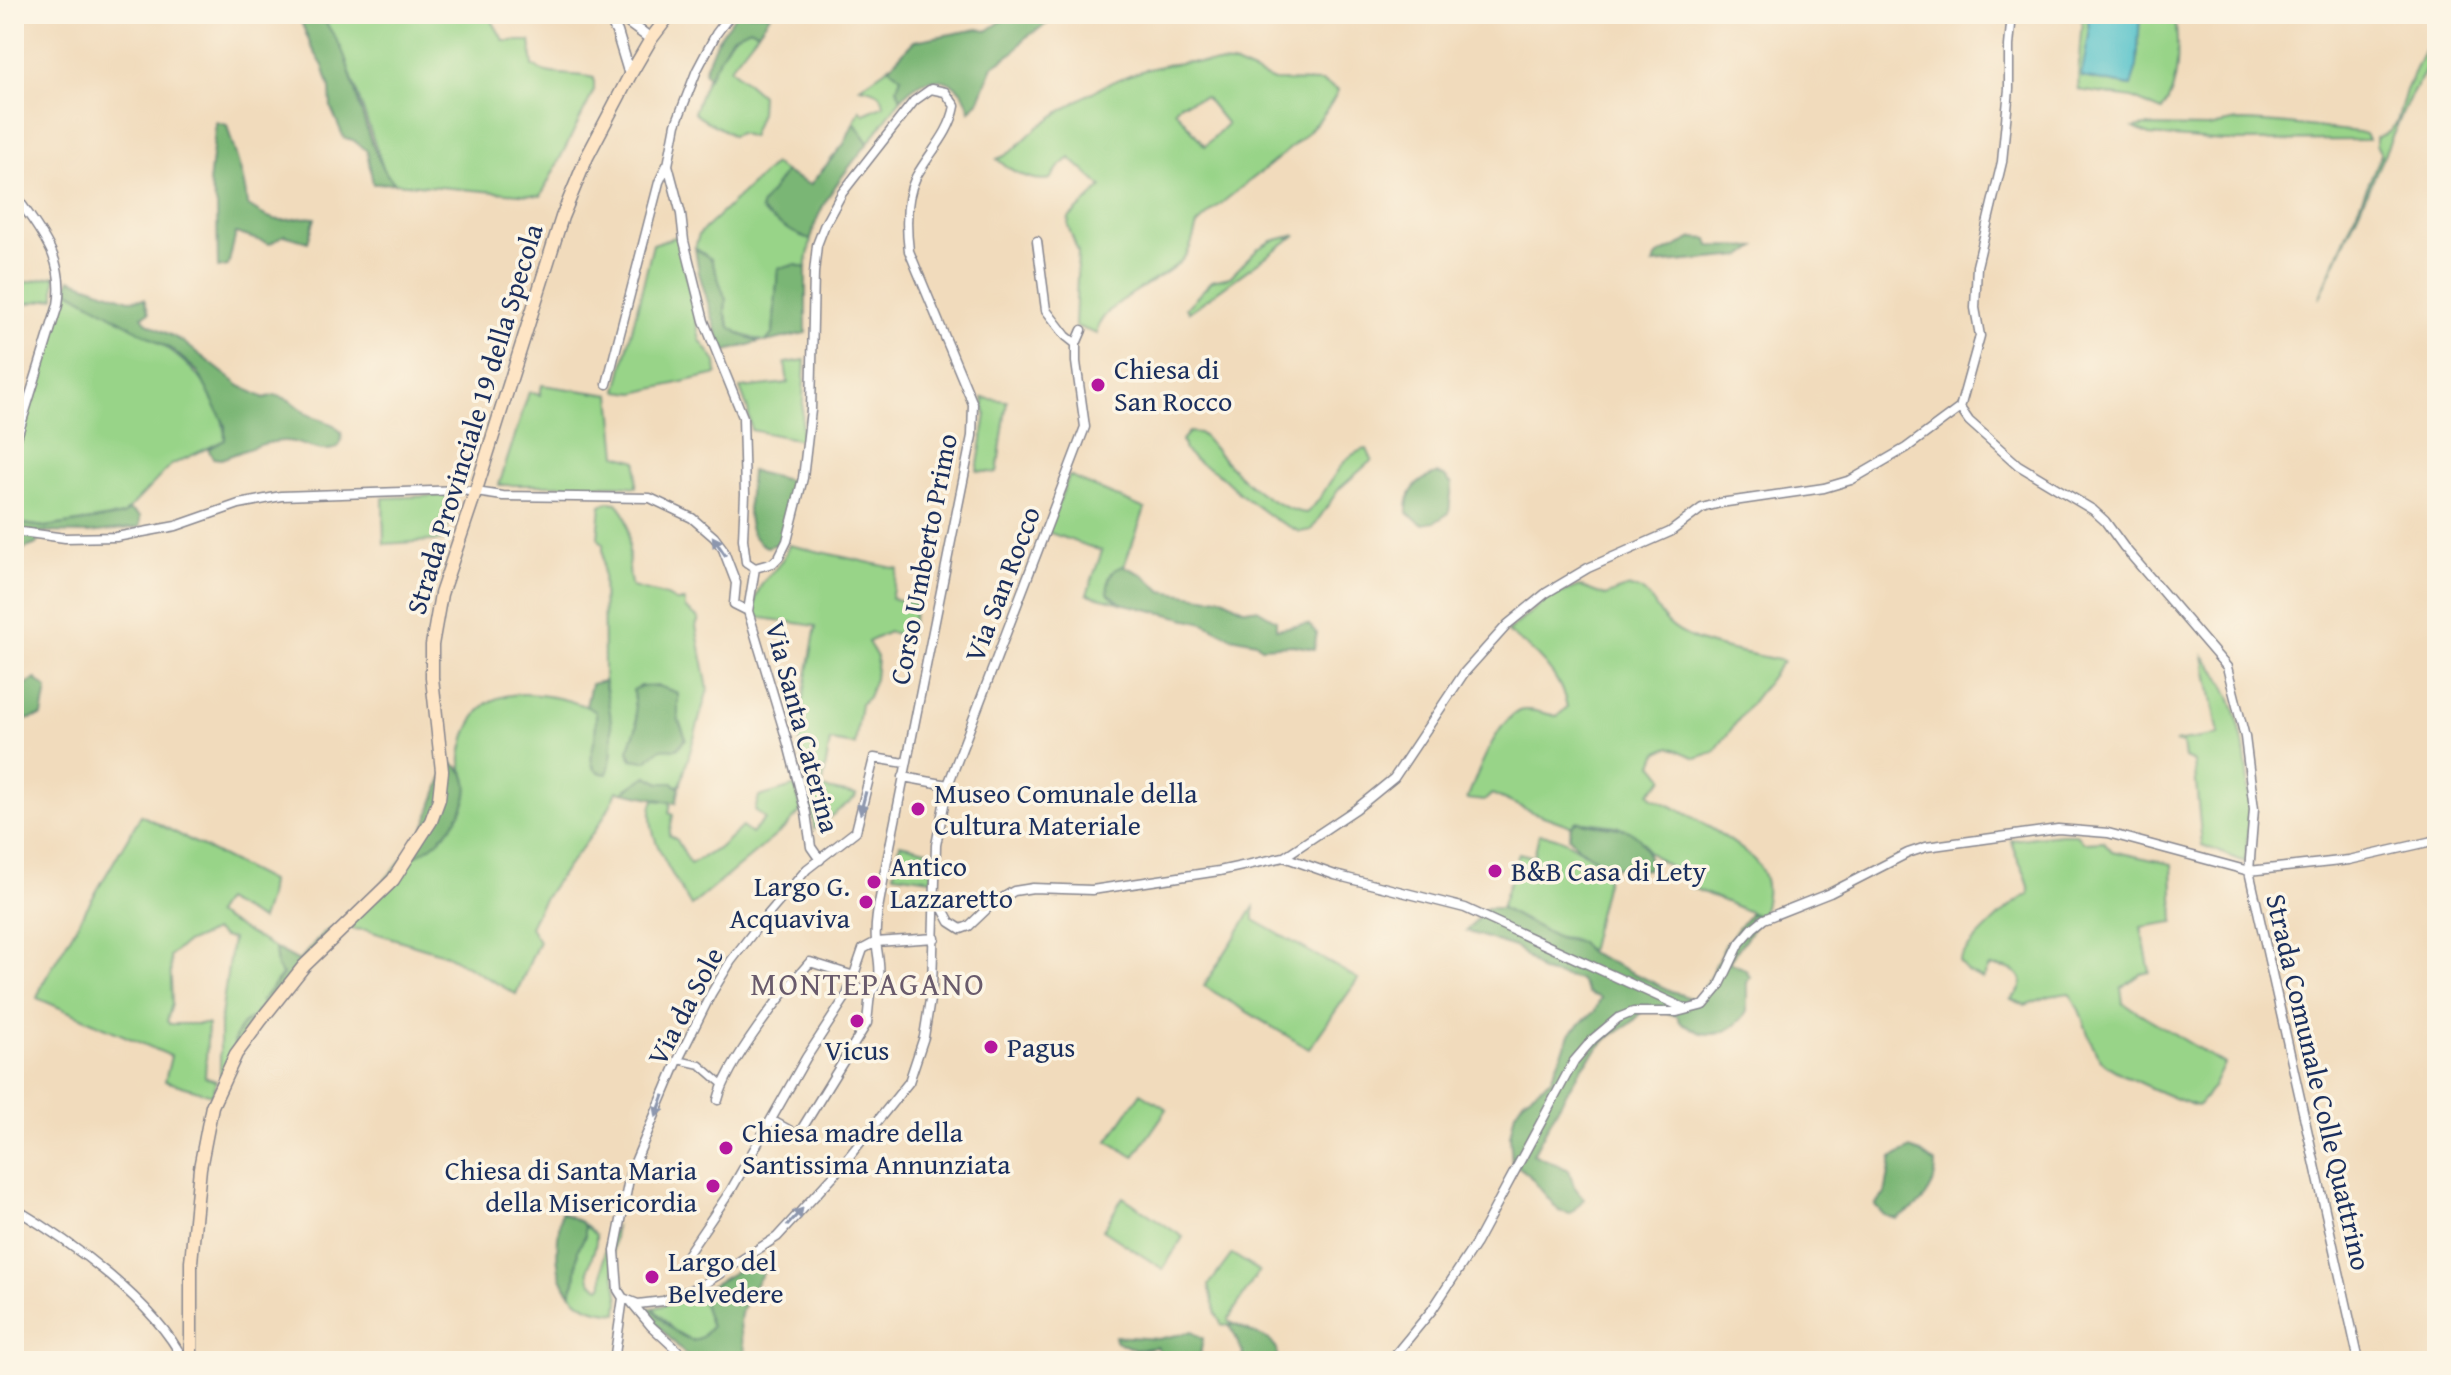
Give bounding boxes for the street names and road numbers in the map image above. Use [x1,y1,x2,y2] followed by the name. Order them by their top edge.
[394,218,553,619] street label: Strada Provinciale 19 della Specola
[878,430,967,688] street label: Corso Umberto Primo
[953,500,1050,668] street label: Via San Rocco
[756,617,852,838] street label: Via Santa Caterina
[2256,890,2383,1274] street label: Strada Comunale Colle Quattrino
[636,939,733,1072] street label: Via da Sole

